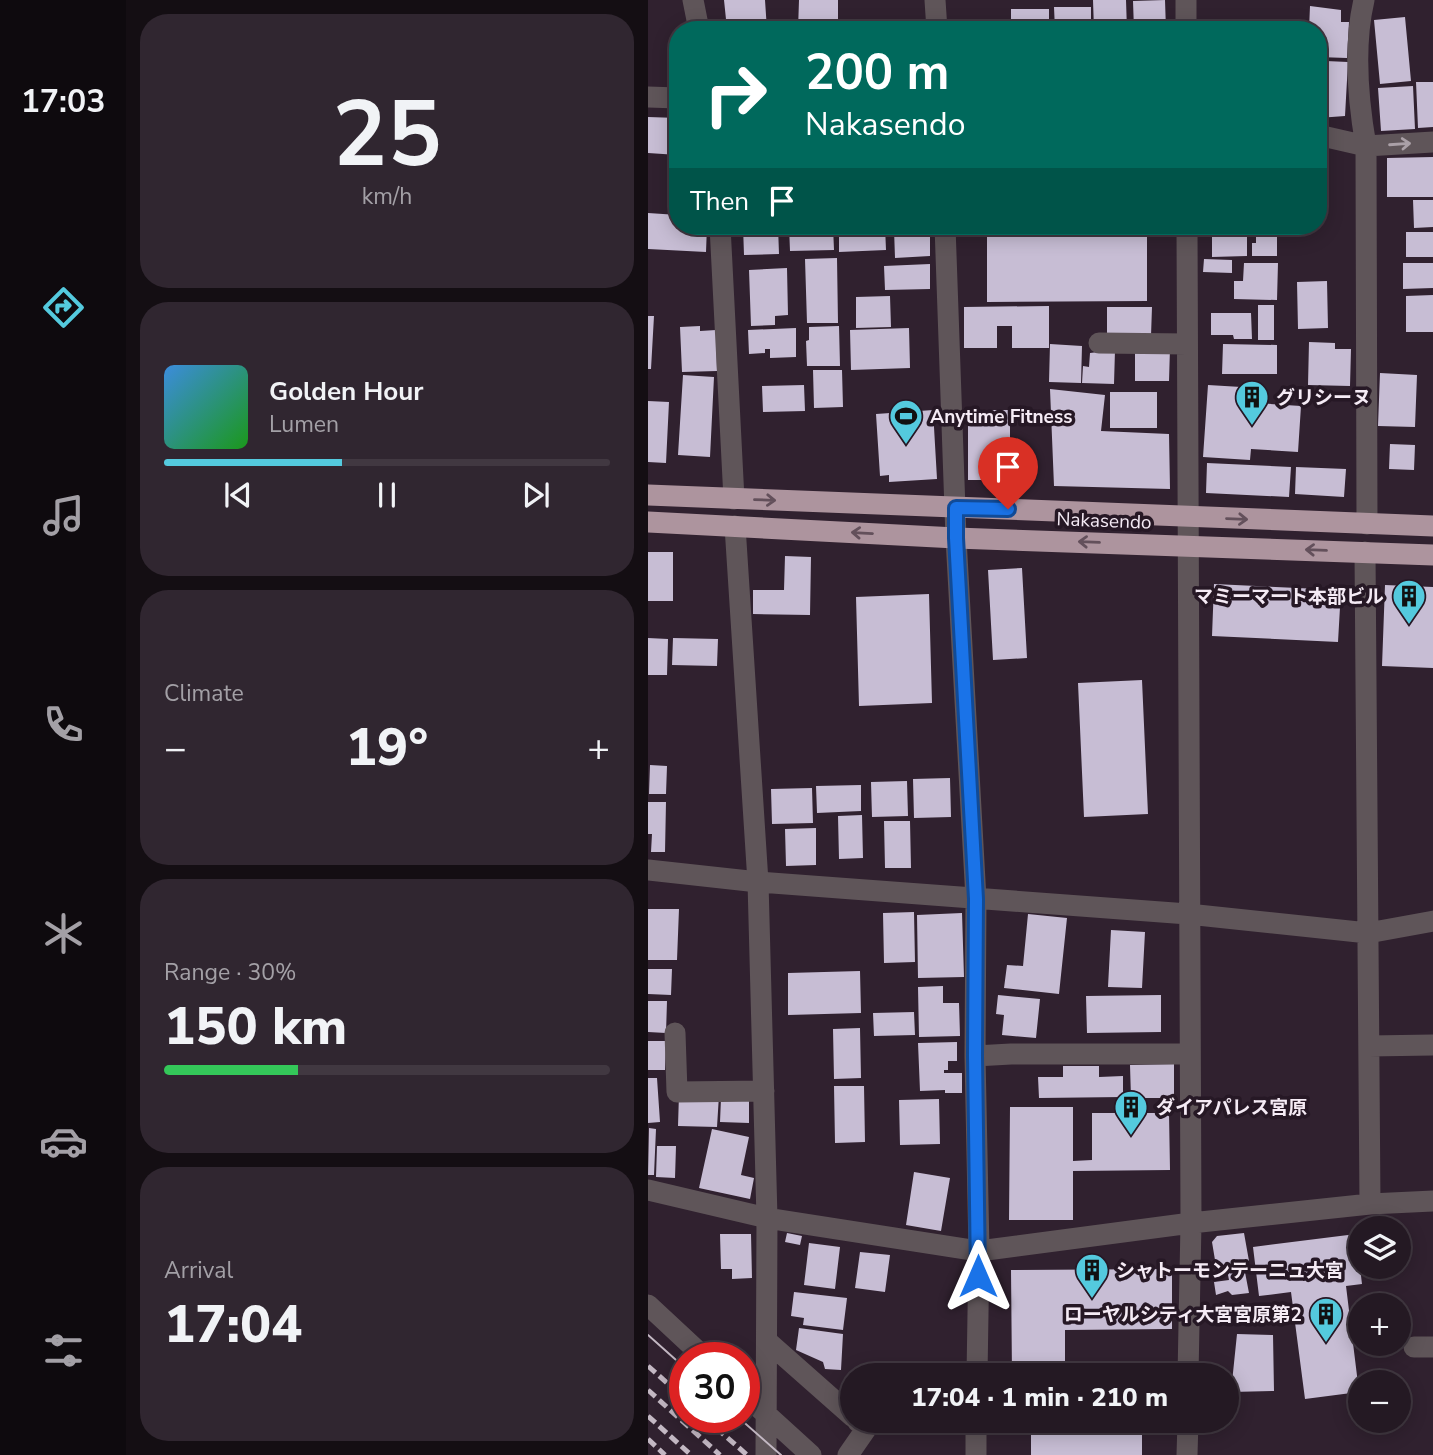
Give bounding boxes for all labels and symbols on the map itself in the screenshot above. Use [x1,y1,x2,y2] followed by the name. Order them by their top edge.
[1388,137,1411,150] one-way arrow
[1233,378,1271,427] building icon: グリシーヌ
[1276,385,1371,411] place label: グリシーヌ
[887,397,925,446] sports icon: Anytime Fitness
[930,404,1072,430] place label: Anytime Fitness
[978,437,1038,509] pin
[753,493,776,506] one-way arrow
[1056,506,1152,536] street label: Nakasendo
[1226,512,1249,525] one-way arrow
[851,526,873,539] one-way arrow
[1078,536,1101,549] one-way arrow
[1305,544,1328,557] one-way arrow
[1390,577,1428,626] building icon: マミーマート本部ビル
[1194,584,1384,610] place label: マミーマート本部ビル
[1112,1088,1150,1137] building icon: ダイアパレス宮原
[1156,1095,1308,1121] place label: ダイアパレス宮原
[941,1239,1015,1313] position arrow
[1073,1251,1111,1300] building icon: シャトーモンテーニュ大宮
[1116,1258,1344,1284] place label: シャトーモンテーニュ大宮
[1307,1295,1345,1344] building icon: ローヤルシティ大宮宮原第2
[1064,1302,1302,1328] place label: ローヤルシティ大宮宮原第2
[669,1342,760,1433] speed limit sign: 30

